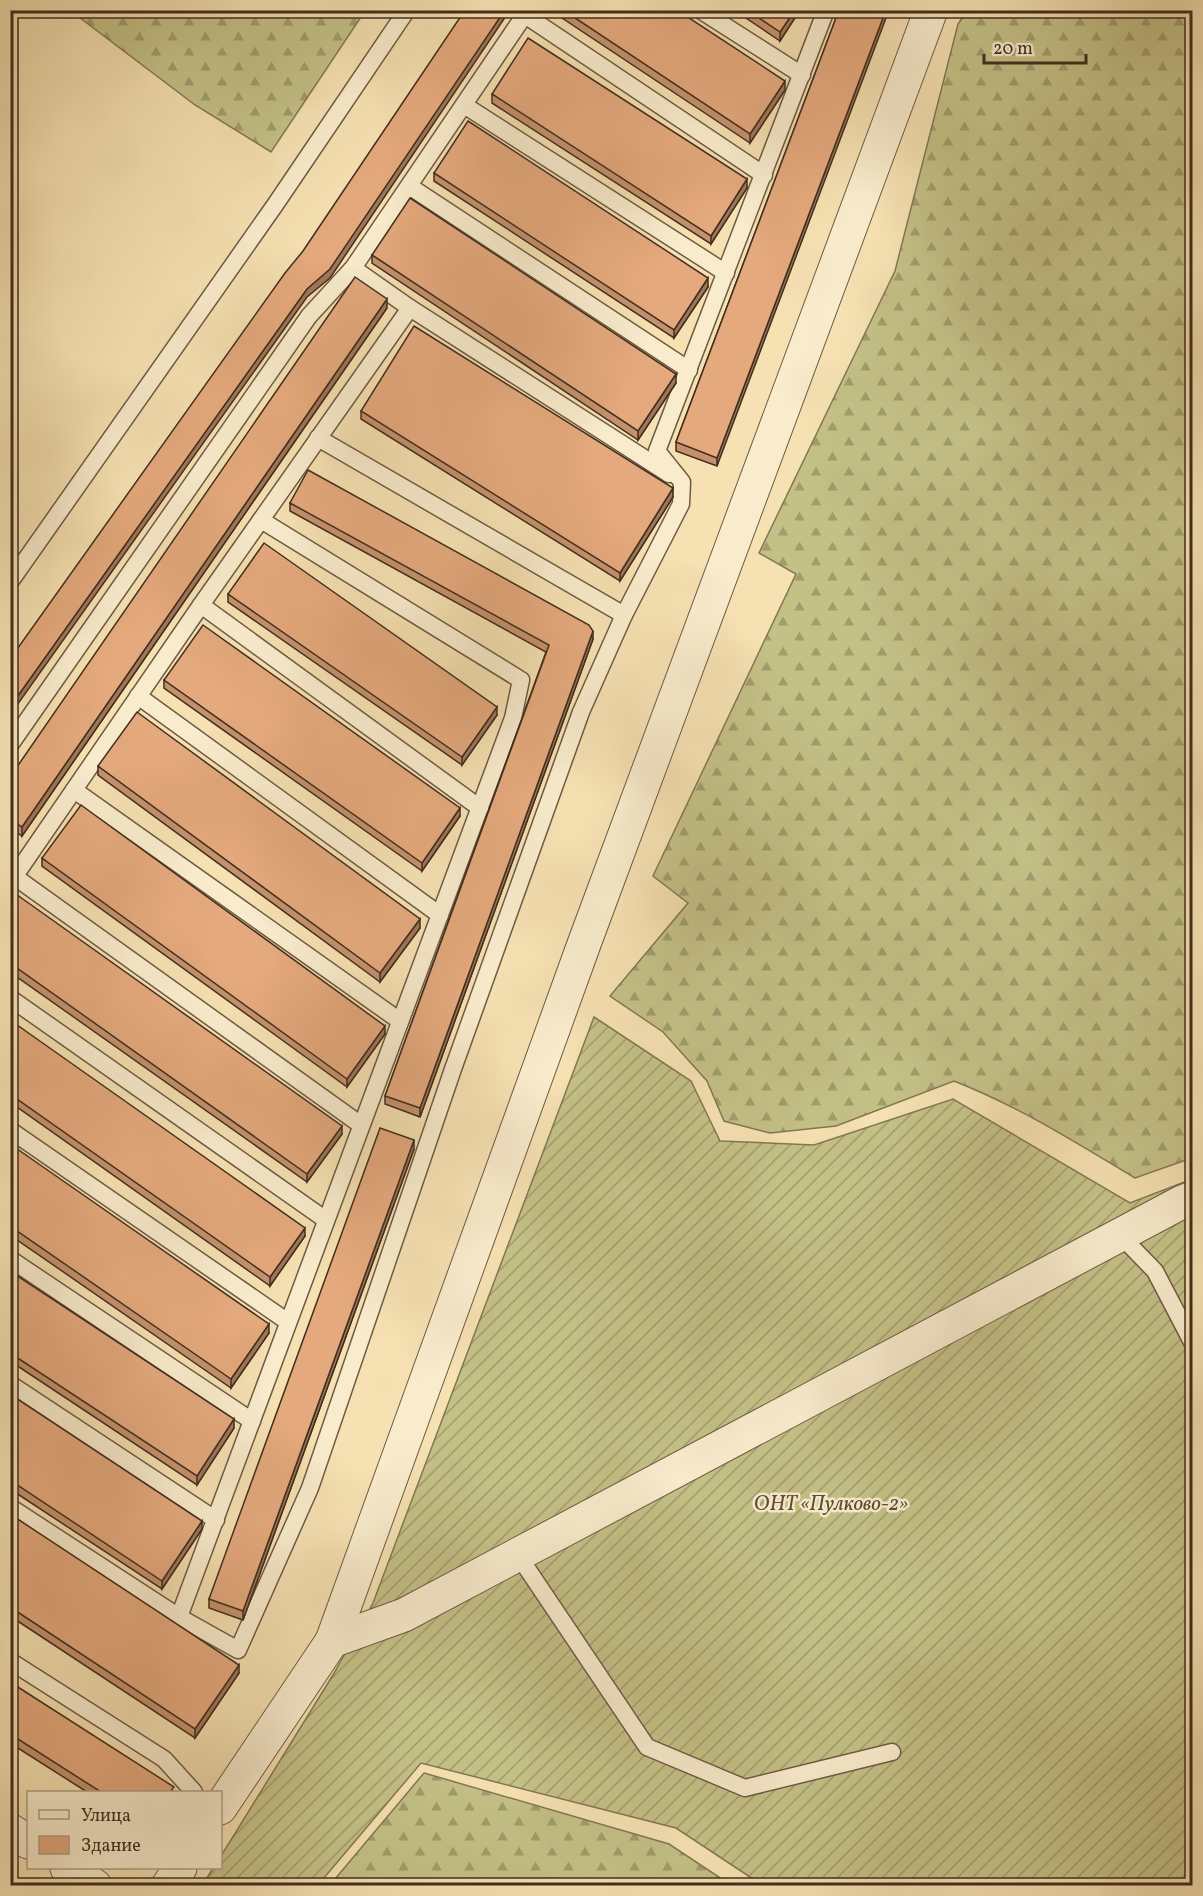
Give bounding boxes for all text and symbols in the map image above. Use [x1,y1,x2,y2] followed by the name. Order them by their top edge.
[984,27,1086,65] scale bar
[993,37,1033,62] text: 20 m
[754,1490,908,1519] park label: ОНТ «Пулково-2»
[27,1791,222,1869] legend
[81,1804,131,1829] text: Улица
[81,1834,141,1859] text: Здание

